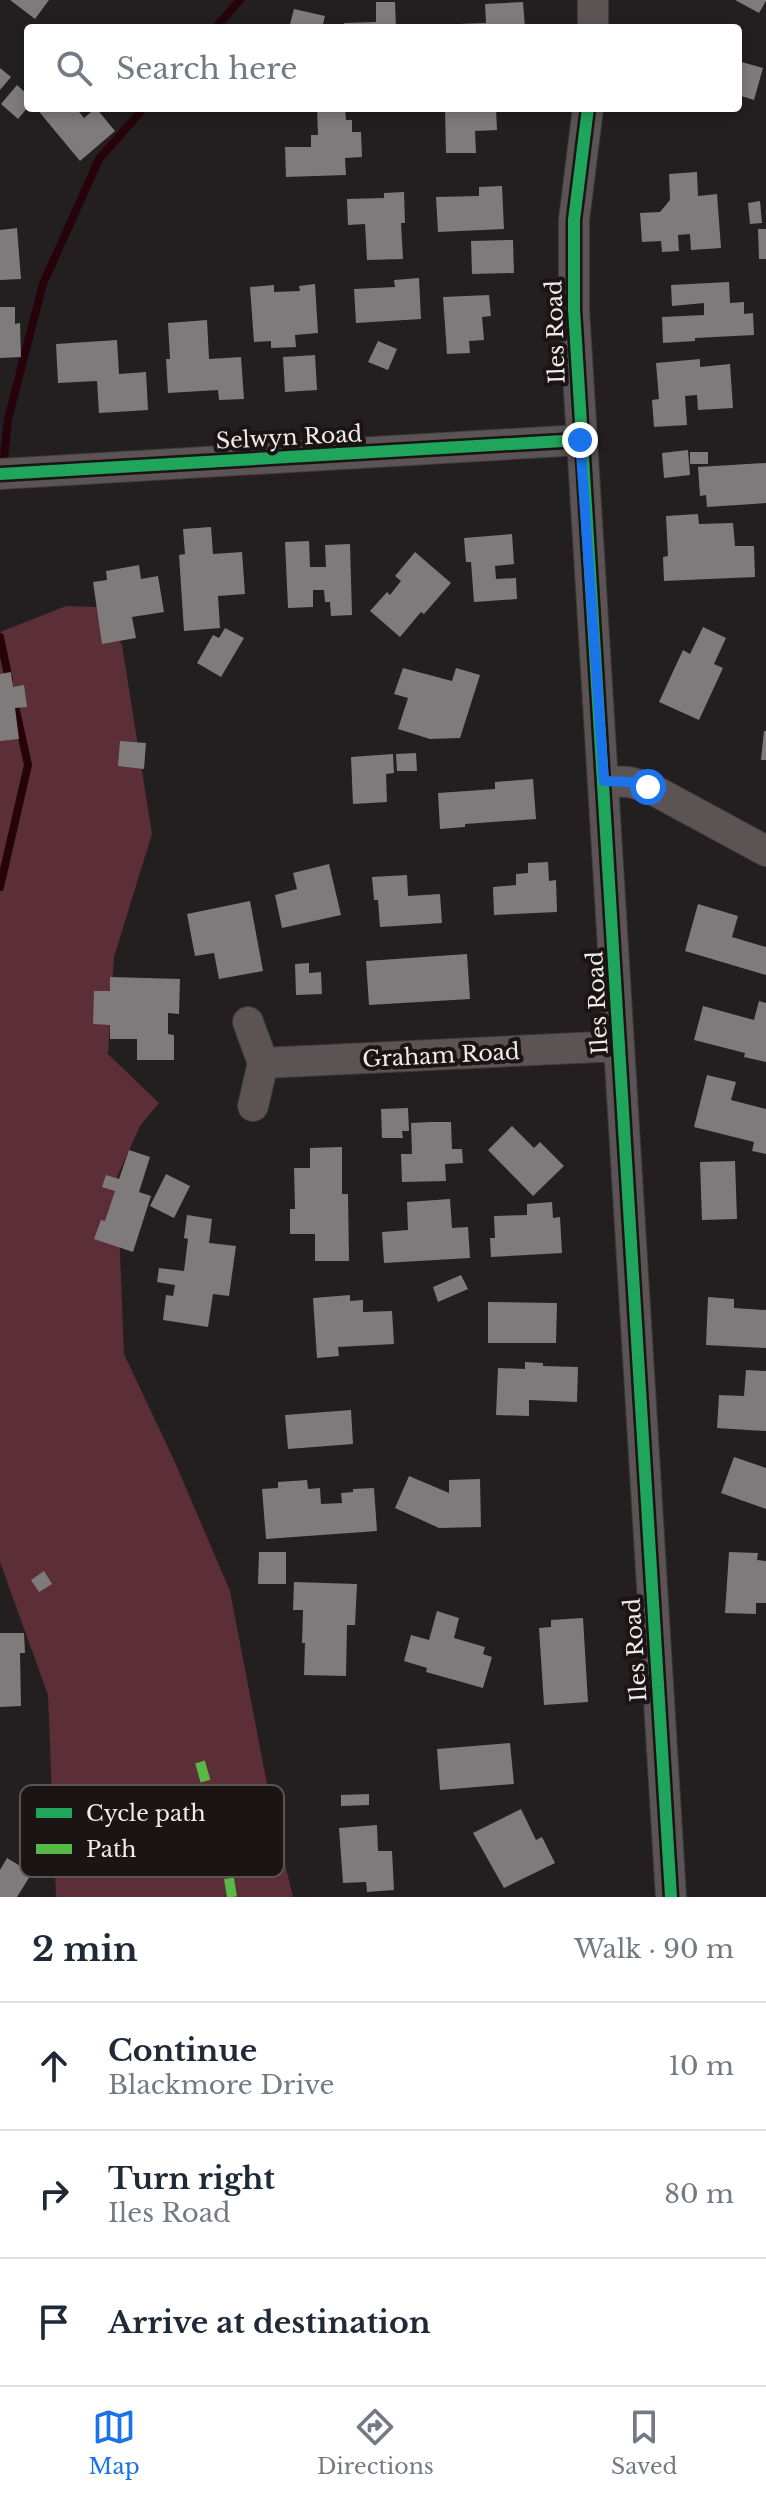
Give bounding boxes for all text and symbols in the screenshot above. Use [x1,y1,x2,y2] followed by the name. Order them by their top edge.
[24,24,742,112] search box
[52,46,96,90] icon: search
[116,50,297,87] text: Search here
[540,280,571,384] street label: Iles Road
[215,420,363,455] street label: Selwyn Road
[562,422,598,458] route end
[630,769,666,805] route start
[581,950,614,1055] street label: Iles Road
[362,1038,521,1073] street label: Graham Road
[618,1597,653,1703] street label: Iles Road
[20,1785,284,1877] legend
[86,1800,206,1827] text: Cycle path
[86,1836,137,1863] text: Path
[32,1928,138,1970] text: 2 min
[574,1933,734,1965] text: Walk · 90 m
[108,2032,257,2069] text: Continue
[32,2044,76,2088] icon: ahead
[668,2050,734,2082] text: 10 m
[108,2069,334,2101] text: Blackmore Drive
[108,2160,275,2197] text: Turn right
[32,2172,76,2216] icon: right
[664,2178,734,2210] text: 80 m
[108,2197,231,2229] text: Iles Road
[32,2300,76,2344] icon: arrive
[108,2304,431,2341] text: Arrive at destination
[89,2405,140,2480] tab: Map
[317,2405,434,2480] tab: Directions
[611,2405,677,2480] tab: Saved

